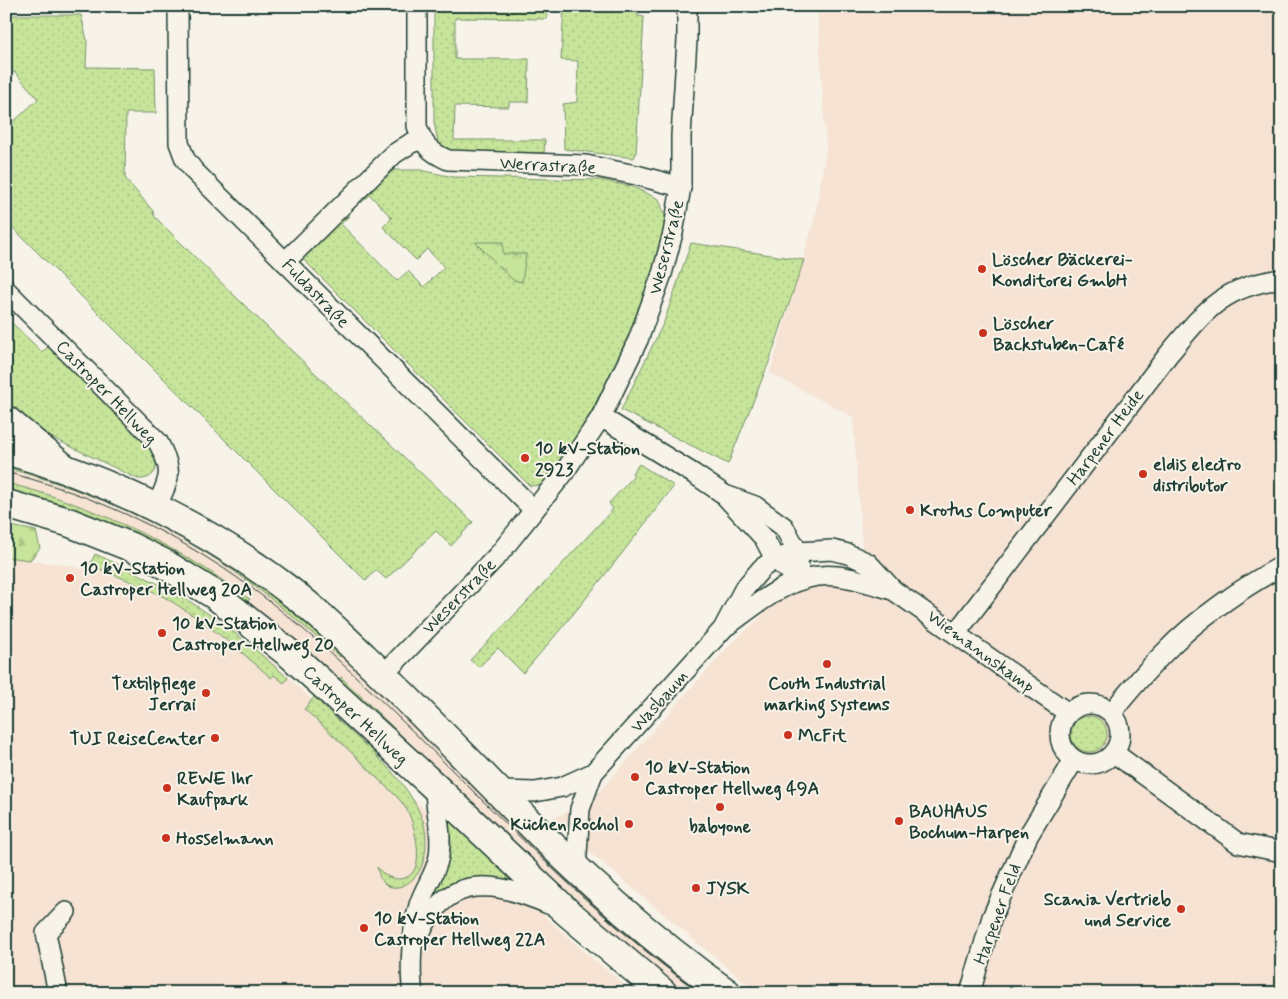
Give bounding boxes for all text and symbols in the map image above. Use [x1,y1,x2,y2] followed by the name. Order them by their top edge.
[499,151,597,181] street label: Werrastraße
[644,197,690,297] street label: Weserstraße
[992,248,1133,293] place label: Löscher Bäckerei- Konditorei GmbH
[276,254,355,334] street label: Fuldastraße
[976,263,988,275] marker: Löscher Bäckerei- Konditorei GmbH
[993,312,1124,357] place label: Löscher Backstuben-Café
[977,327,989,339] marker: Löscher Backstuben-Café
[50,335,162,450] street label: Castroper Hellweg
[1062,384,1150,491] street label: Harpener Heide
[535,437,640,482] place label: 10 kV-Station 2923
[519,452,531,464] marker: 10 kV-Station 2923
[1153,453,1242,498] place label: eldis electro distributor
[1137,468,1149,480] marker: eldis electro distributor
[920,499,1053,523] place label: Krotus Computer
[904,504,916,516] marker: Krotus Computer
[417,553,502,640] street label: Weserstraße
[80,557,252,602] place label: 10 kV-Station Castroper Hellweg 20A
[64,572,76,584] marker: 10 kV-Station Castroper Hellweg 20A
[922,605,1039,699] street label: Wiemannskamp
[172,612,334,659] place label: 10 kV-Station Castroper-Hellweg 20
[156,627,168,639] marker: 10 kV-Station Castroper-Hellweg 20
[821,658,833,670] marker: Couth Industrial marking systems
[297,660,413,771] street label: Castroper Hellweg
[625,665,694,738] street label: Wasbaum
[111,672,196,717] place label: Textilpflege Jerrai
[764,672,890,719] place label: Couth Industrial marking systems
[200,687,212,699] marker: Textilpflege Jerrai
[798,724,847,748] place label: McFit
[70,727,206,751] place label: TUI ReiseCenter
[782,729,794,741] marker: McFit
[209,732,221,744] marker: TUI ReiseCenter
[645,756,819,801] place label: 10 kV-Station Castroper Hellweg 49A
[177,767,253,812] place label: REWE Ihr Kaufpark
[629,771,641,783] marker: 10 kV-Station Castroper Hellweg 49A
[161,782,173,794] marker: REWE Ihr Kaufpark
[909,800,1029,845] place label: BAUHAUS Bochum-Harpen
[714,801,726,813] marker: babyone
[510,813,619,837] place label: Küchen Rochol
[689,815,751,839] place label: babyone
[893,815,905,827] marker: BAUHAUS Bochum-Harpen
[623,818,635,830] marker: Küchen Rochol
[176,827,274,851] place label: Hosselmann
[160,832,172,844] marker: Hosselmann
[969,861,1027,968] street label: Harpener Feld
[706,877,749,901] place label: JYSK
[690,882,702,894] marker: JYSK
[1044,888,1172,933] place label: Scania Vertrieb und Service
[1175,903,1187,915] marker: Scania Vertrieb und Service
[374,907,545,952] place label: 10 kV-Station Castroper Hellweg 22A
[358,922,370,934] marker: 10 kV-Station Castroper Hellweg 22A

